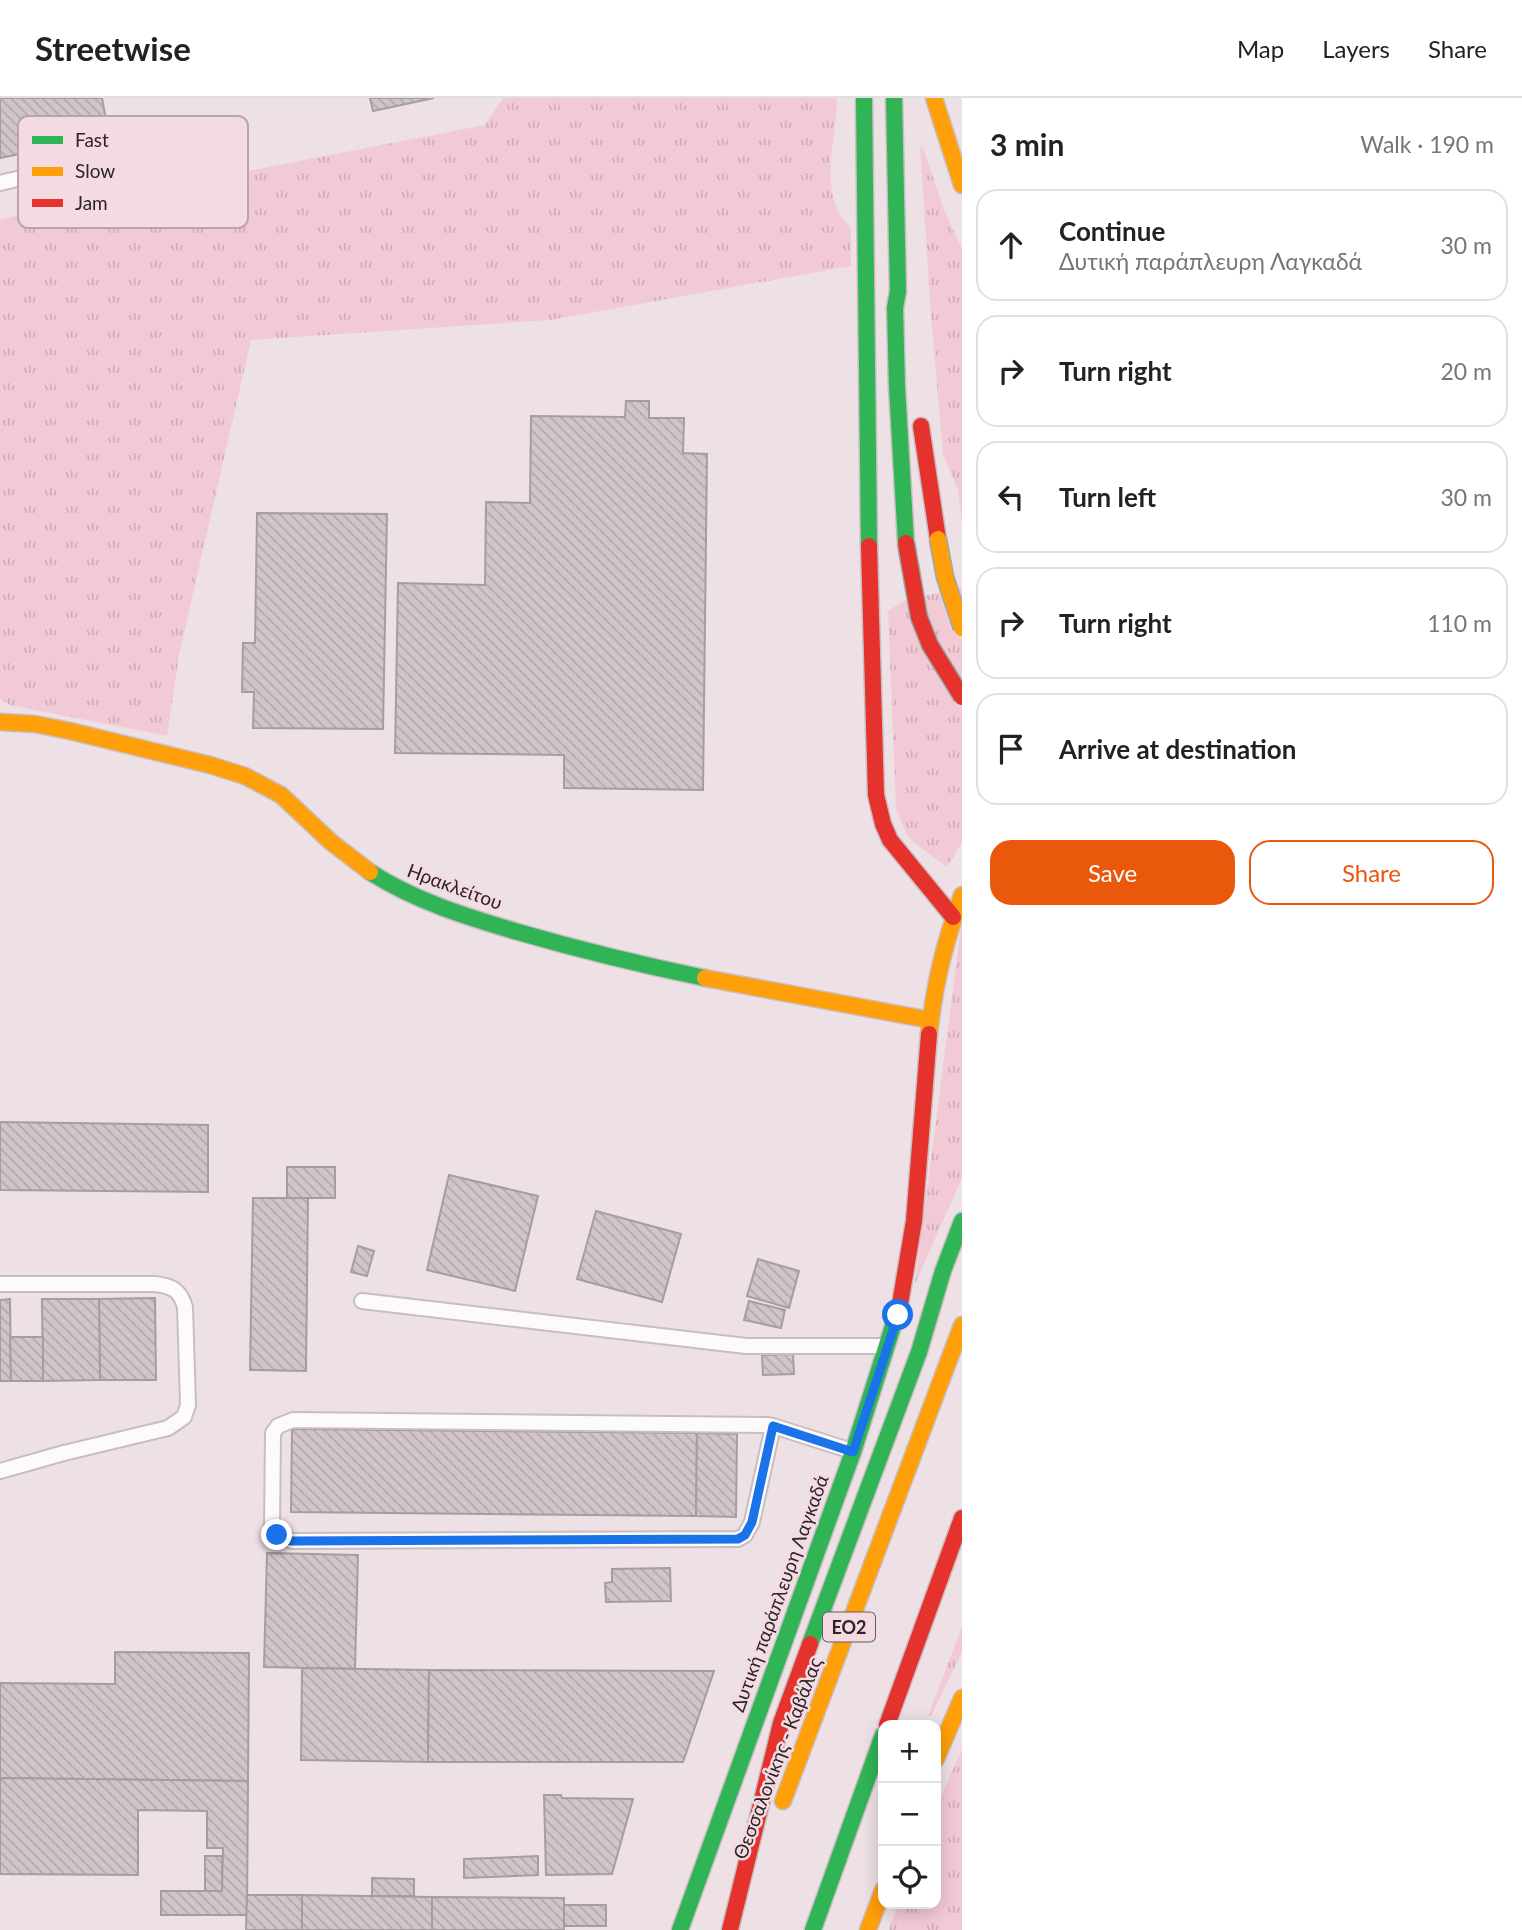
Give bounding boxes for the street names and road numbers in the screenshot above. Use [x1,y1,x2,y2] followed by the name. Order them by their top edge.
[404,858,506,914] street label: Ηρακλείτου
[725,1471,833,1715] street label: Δυτική παράπλευρη Λαγκαδά
[823,1612,875,1642] road number: ΕΟ2
[728,1654,826,1862] street label: Θεσσαλονίκης - Καβάλας

